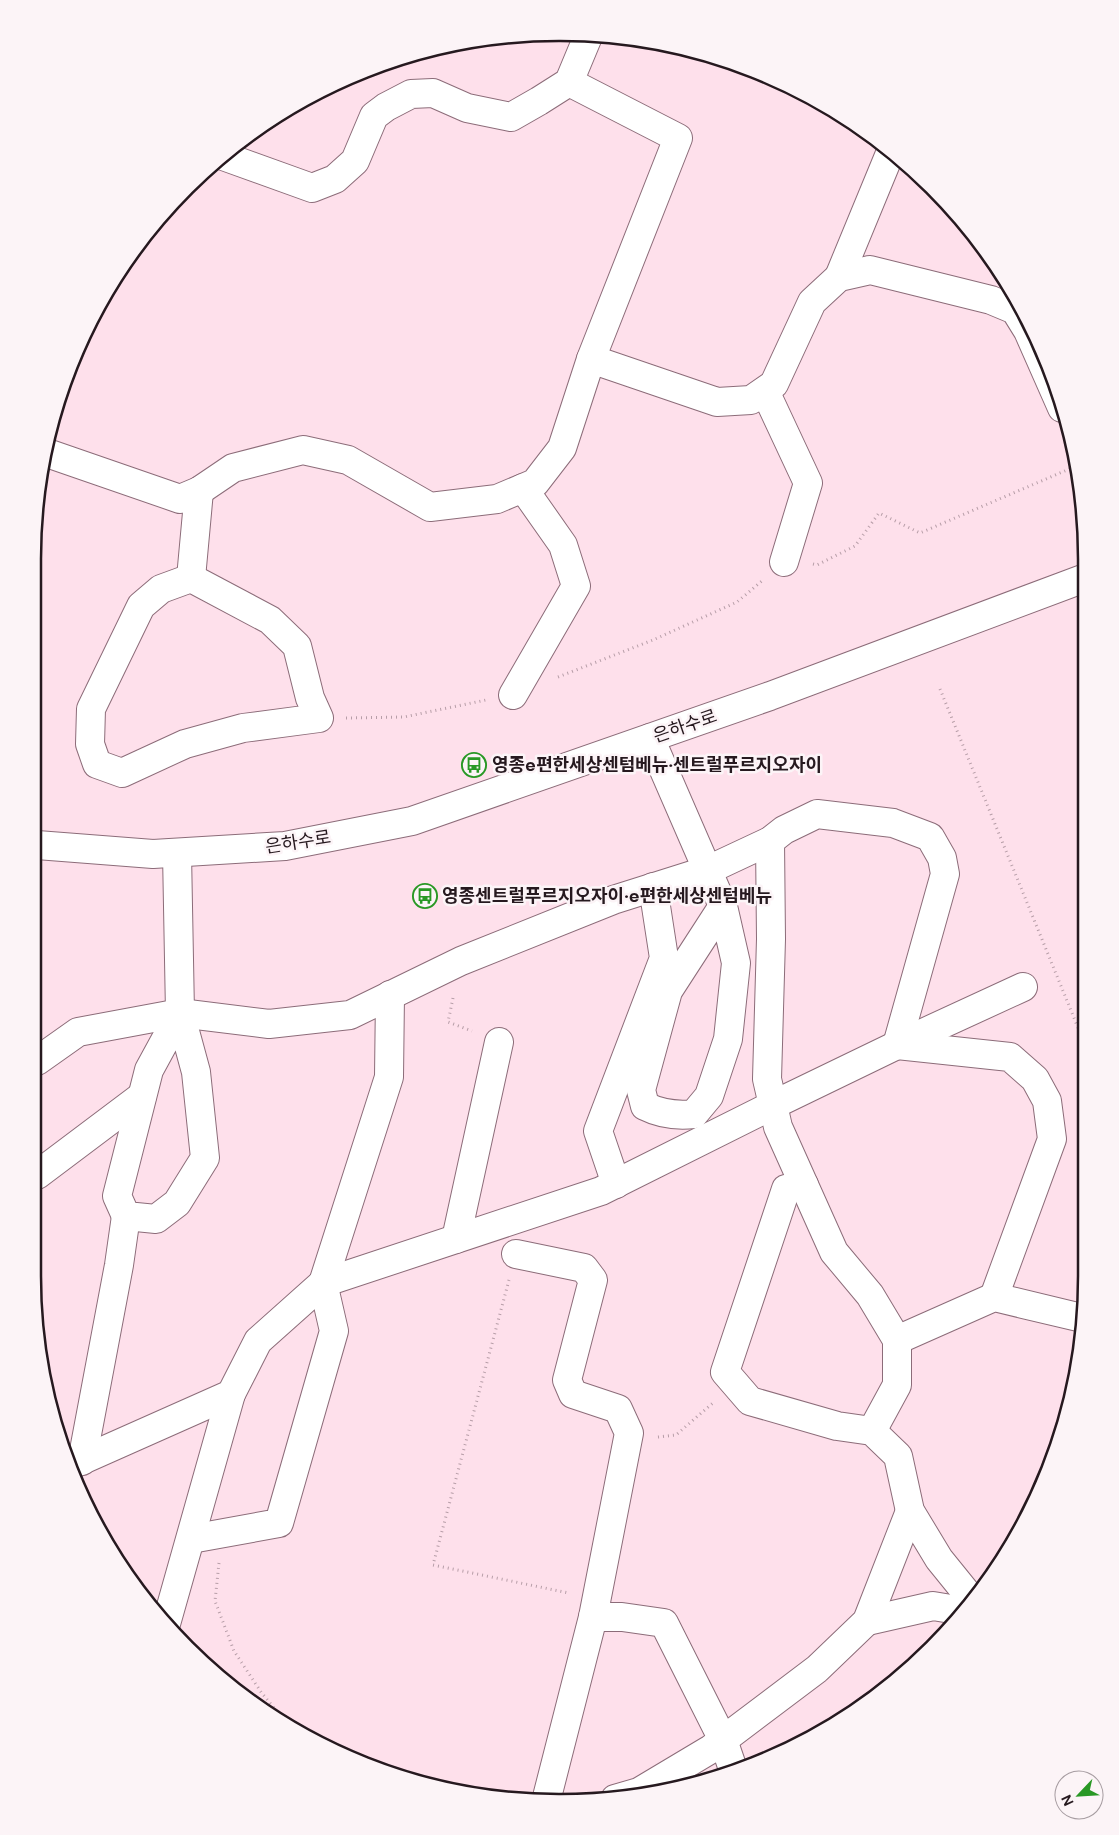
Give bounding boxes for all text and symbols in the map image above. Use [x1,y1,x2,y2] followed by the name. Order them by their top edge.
[650,704,720,748] street label: 은하수로
[461,752,487,778] bus stop icon: 영종e편한세상센텀베뉴·센트럴푸르지오자이
[492,753,822,777] place label: 영종e편한세상센텀베뉴·센트럴푸르지오자이
[263,825,333,859] street label: 은하수로
[412,883,438,909] bus stop icon: 영종센트럴푸르지오자이·e편한세상센텀베뉴
[442,884,772,908] place label: 영종센트럴푸르지오자이·e편한세상센텀베뉴
[1054,1770,1104,1820] north arrow
[1057,1792,1078,1809] text: N

